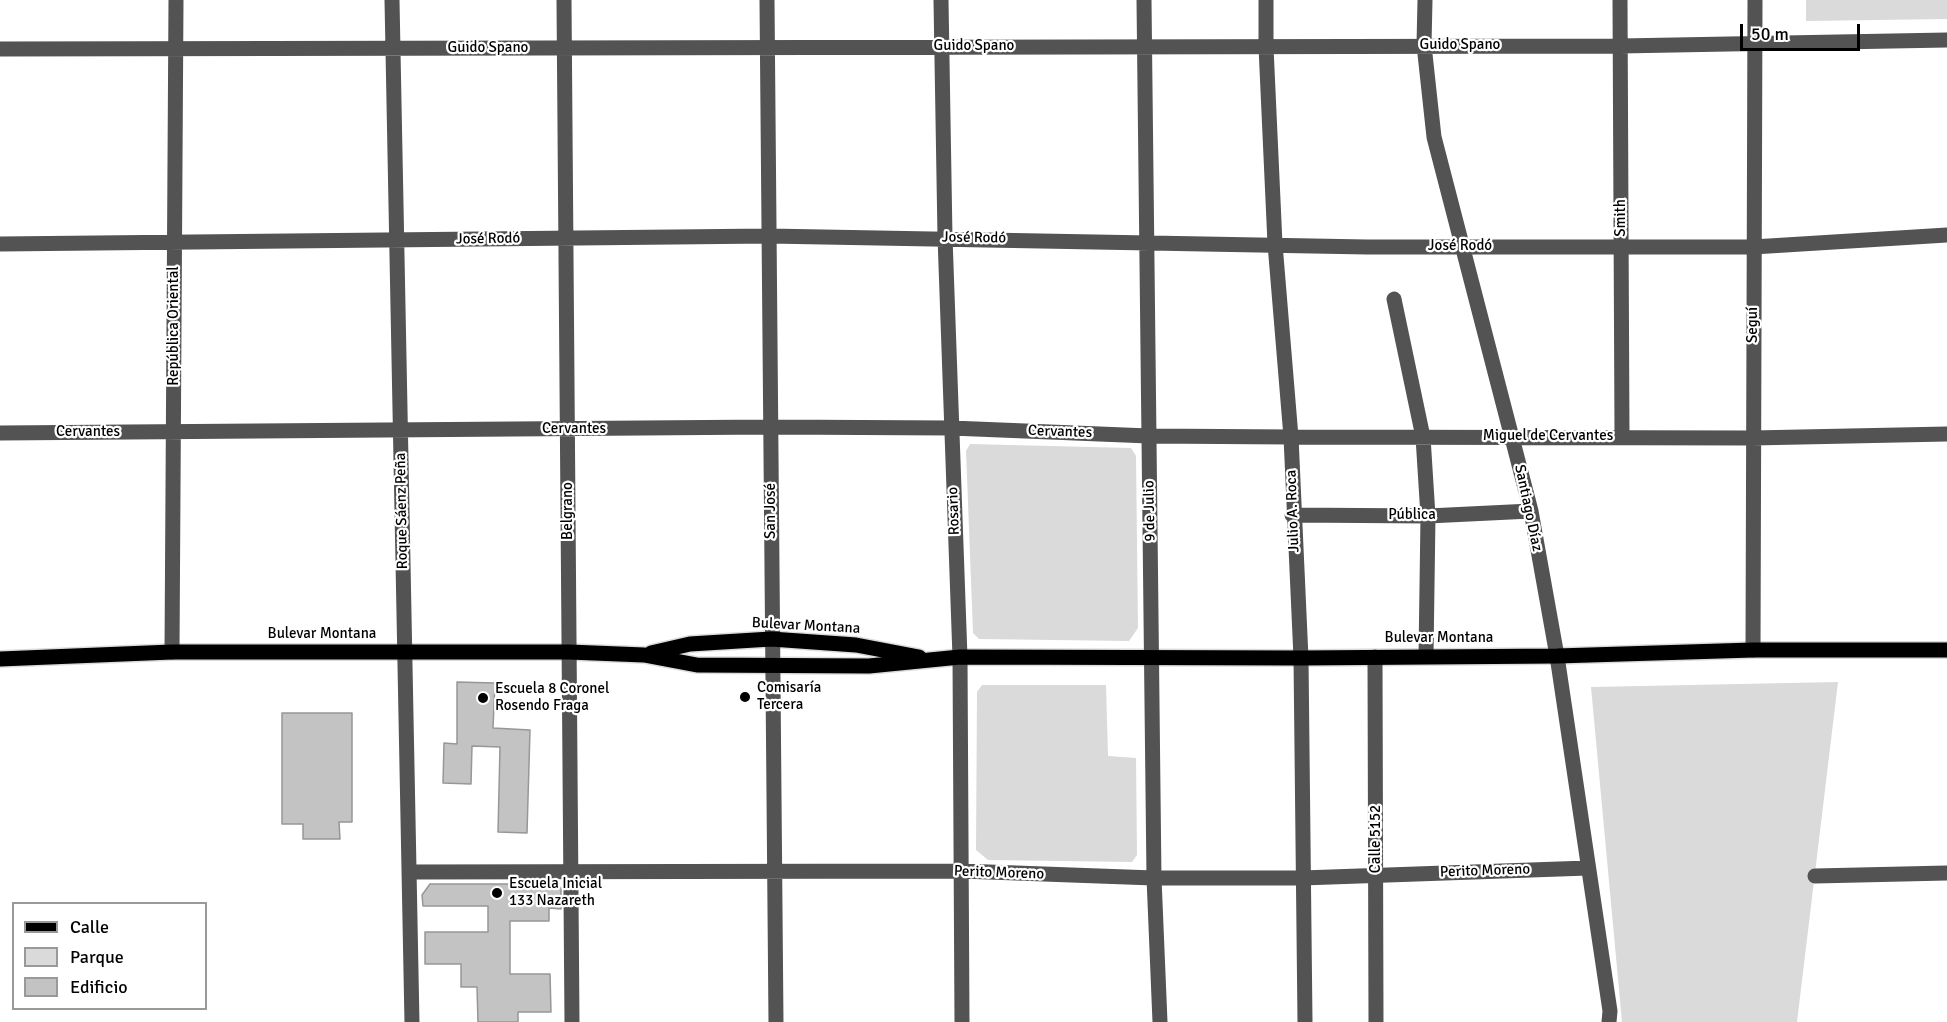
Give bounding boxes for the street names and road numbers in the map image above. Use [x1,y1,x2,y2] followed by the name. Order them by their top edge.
[1420,36,1500,54] street label: Guido Spano
[934,37,1014,55] street label: Guido Spano
[448,39,528,57] street label: Guido Spano
[1612,199,1630,237] street label: Smith
[942,228,1006,248] street label: José Rodó
[456,229,520,249] street label: José Rodó
[1428,237,1492,255] street label: José Rodó
[165,266,183,386] street label: República Oriental
[1744,307,1762,343] street label: Seguí
[542,420,606,438] street label: Cervantes
[1028,422,1092,442] street label: Cervantes
[56,423,120,441] street label: Cervantes
[1483,427,1613,445] street label: Miguel de Cervantes
[392,453,412,569] street label: Roque Sáenz Peña
[1510,463,1546,553] street label: Santiago Díaz
[1283,469,1303,553] street label: Julio A. Roca
[1140,480,1160,542] street label: 9 de Julio
[559,482,577,540] street label: Belgrano
[762,483,780,539] street label: San José
[944,486,964,536] street label: Rosario
[1388,506,1436,524] street label: Pública
[751,614,861,638] street label: Bulevar Montana
[268,625,376,643] street label: Bulevar Montana
[1385,629,1493,647] street label: Bulevar Montana
[1367,805,1385,873] street label: Calle 5152
[1440,860,1530,882] street label: Perito Moreno
[954,862,1044,884] street label: Perito Moreno

